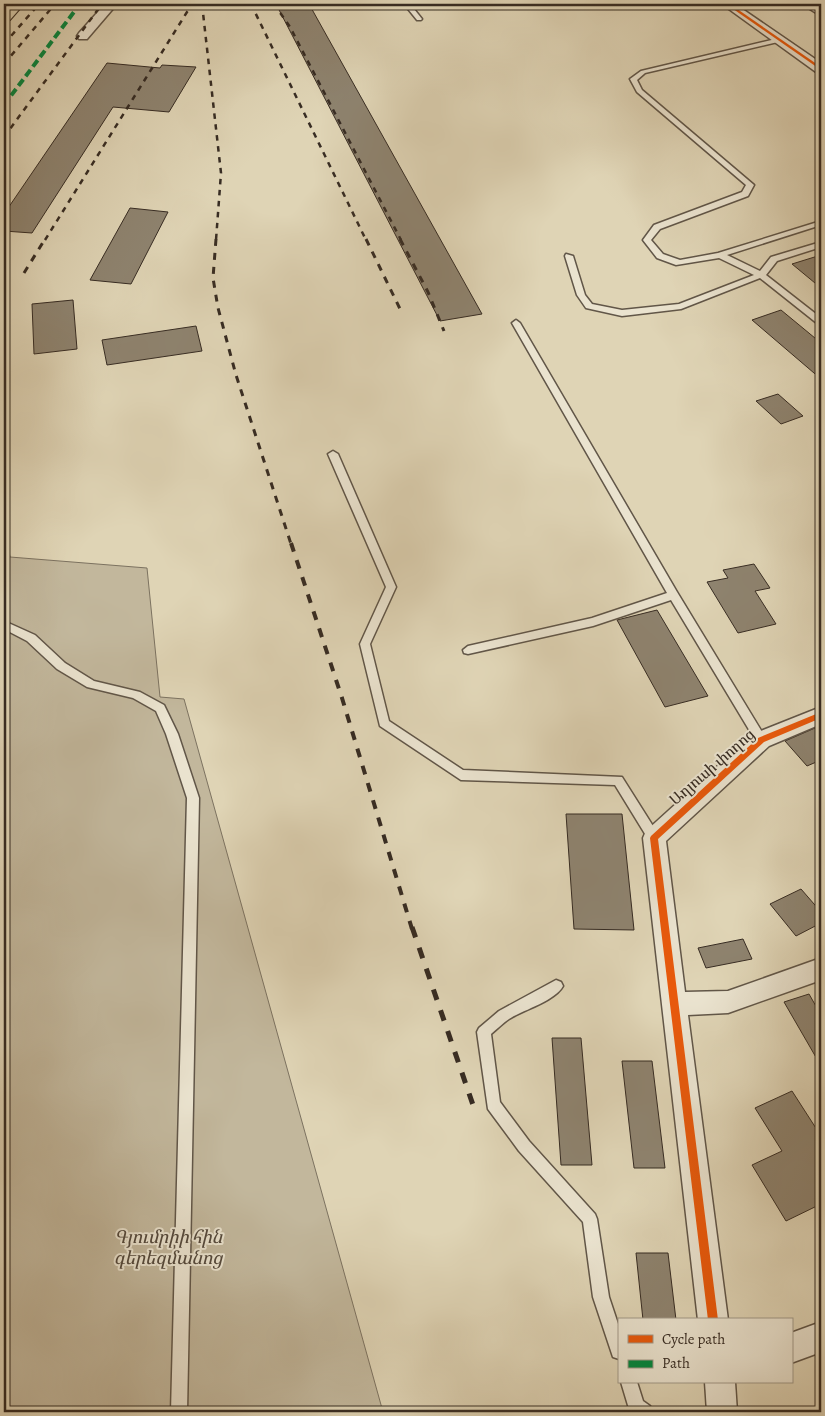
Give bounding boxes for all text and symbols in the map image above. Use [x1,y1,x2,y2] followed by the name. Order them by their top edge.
[665,724,759,810] street label: Աղյուսի փողոց
[114,1225,223,1270] park label: Գյումրիի հին գերեզմանոց
[618,1318,792,1384] legend
[662,1329,725,1349] text: Cycle path
[662,1353,690,1373] text: Path

